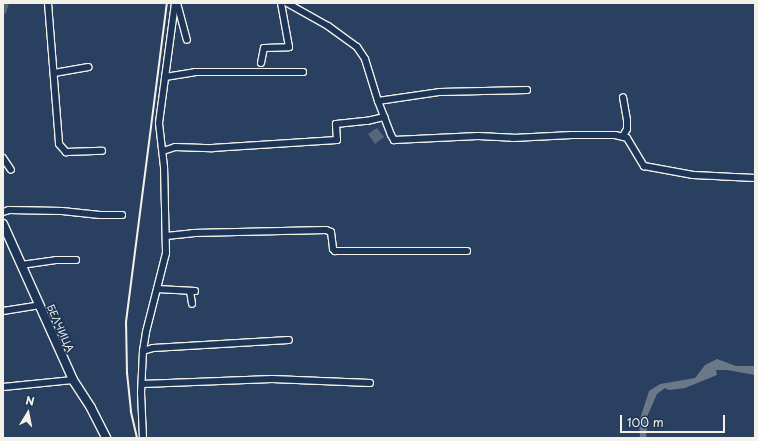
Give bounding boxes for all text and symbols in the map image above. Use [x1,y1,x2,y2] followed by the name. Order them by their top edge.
[45,302,77,354] street label: БЕЛЧИЦА
[24,392,36,410] text: N
[8,393,48,433] north arrow
[622,407,727,433] scale bar
[627,413,664,431] text: 100 m

